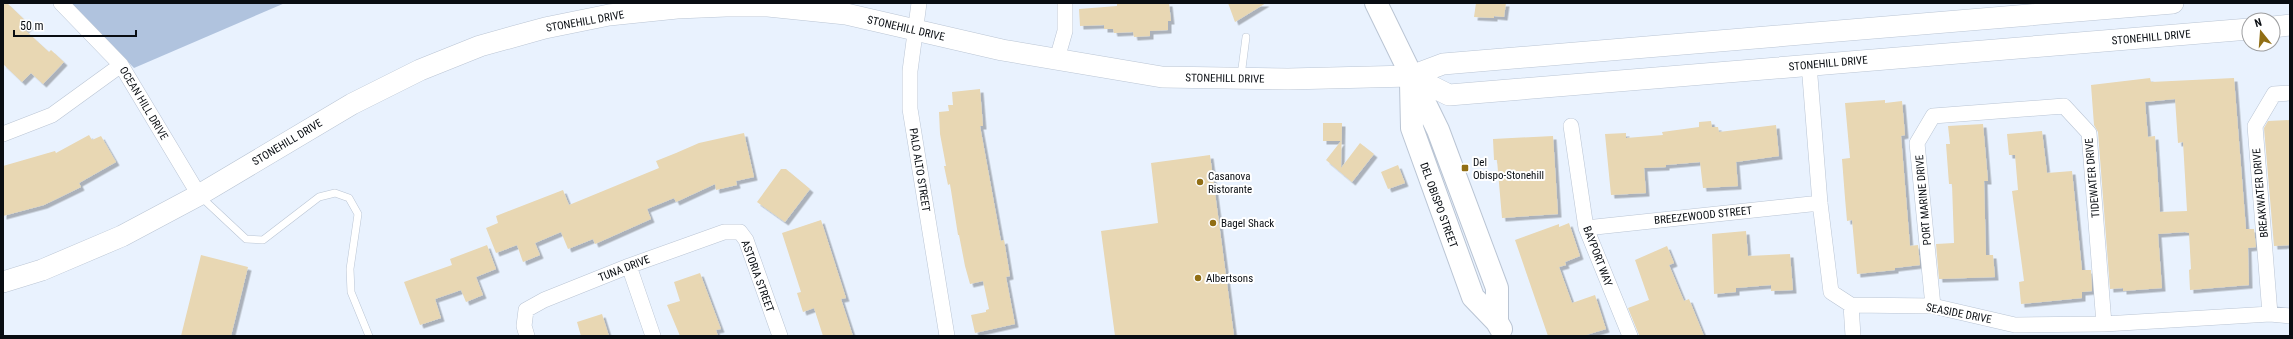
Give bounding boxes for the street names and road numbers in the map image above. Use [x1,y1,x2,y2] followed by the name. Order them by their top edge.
[545,8,626,35] street label: STONEHILL DRIVE
[866,13,946,44] street label: STONEHILL DRIVE
[2111,28,2192,47] street label: STONEHILL DRIVE
[1788,54,1869,73] street label: STONEHILL DRIVE
[117,64,171,143] street label: OCEAN HILL DRIVE
[1185,71,1265,86] street label: STONEHILL DRIVE
[250,116,325,168] street label: STONEHILL DRIVE
[906,127,933,213] street label: PALO ALTO STREET
[2082,137,2102,218] street label: TIDEWATER DRIVE
[2250,147,2271,238] street label: BREAKWATER DRIVE
[1913,154,1934,246] street label: PORT MARINE DRIVE
[1417,161,1460,250] street label: DEL OBISPO STREET
[1653,204,1753,227] street label: BREEZEWOOD STREET
[1580,224,1615,288] street label: BAYPORT WAY
[738,238,777,314] street label: ASTORIA STREET
[597,252,652,284] street label: TUNA DRIVE
[1925,301,1993,326] street label: SEASIDE DRIVE

